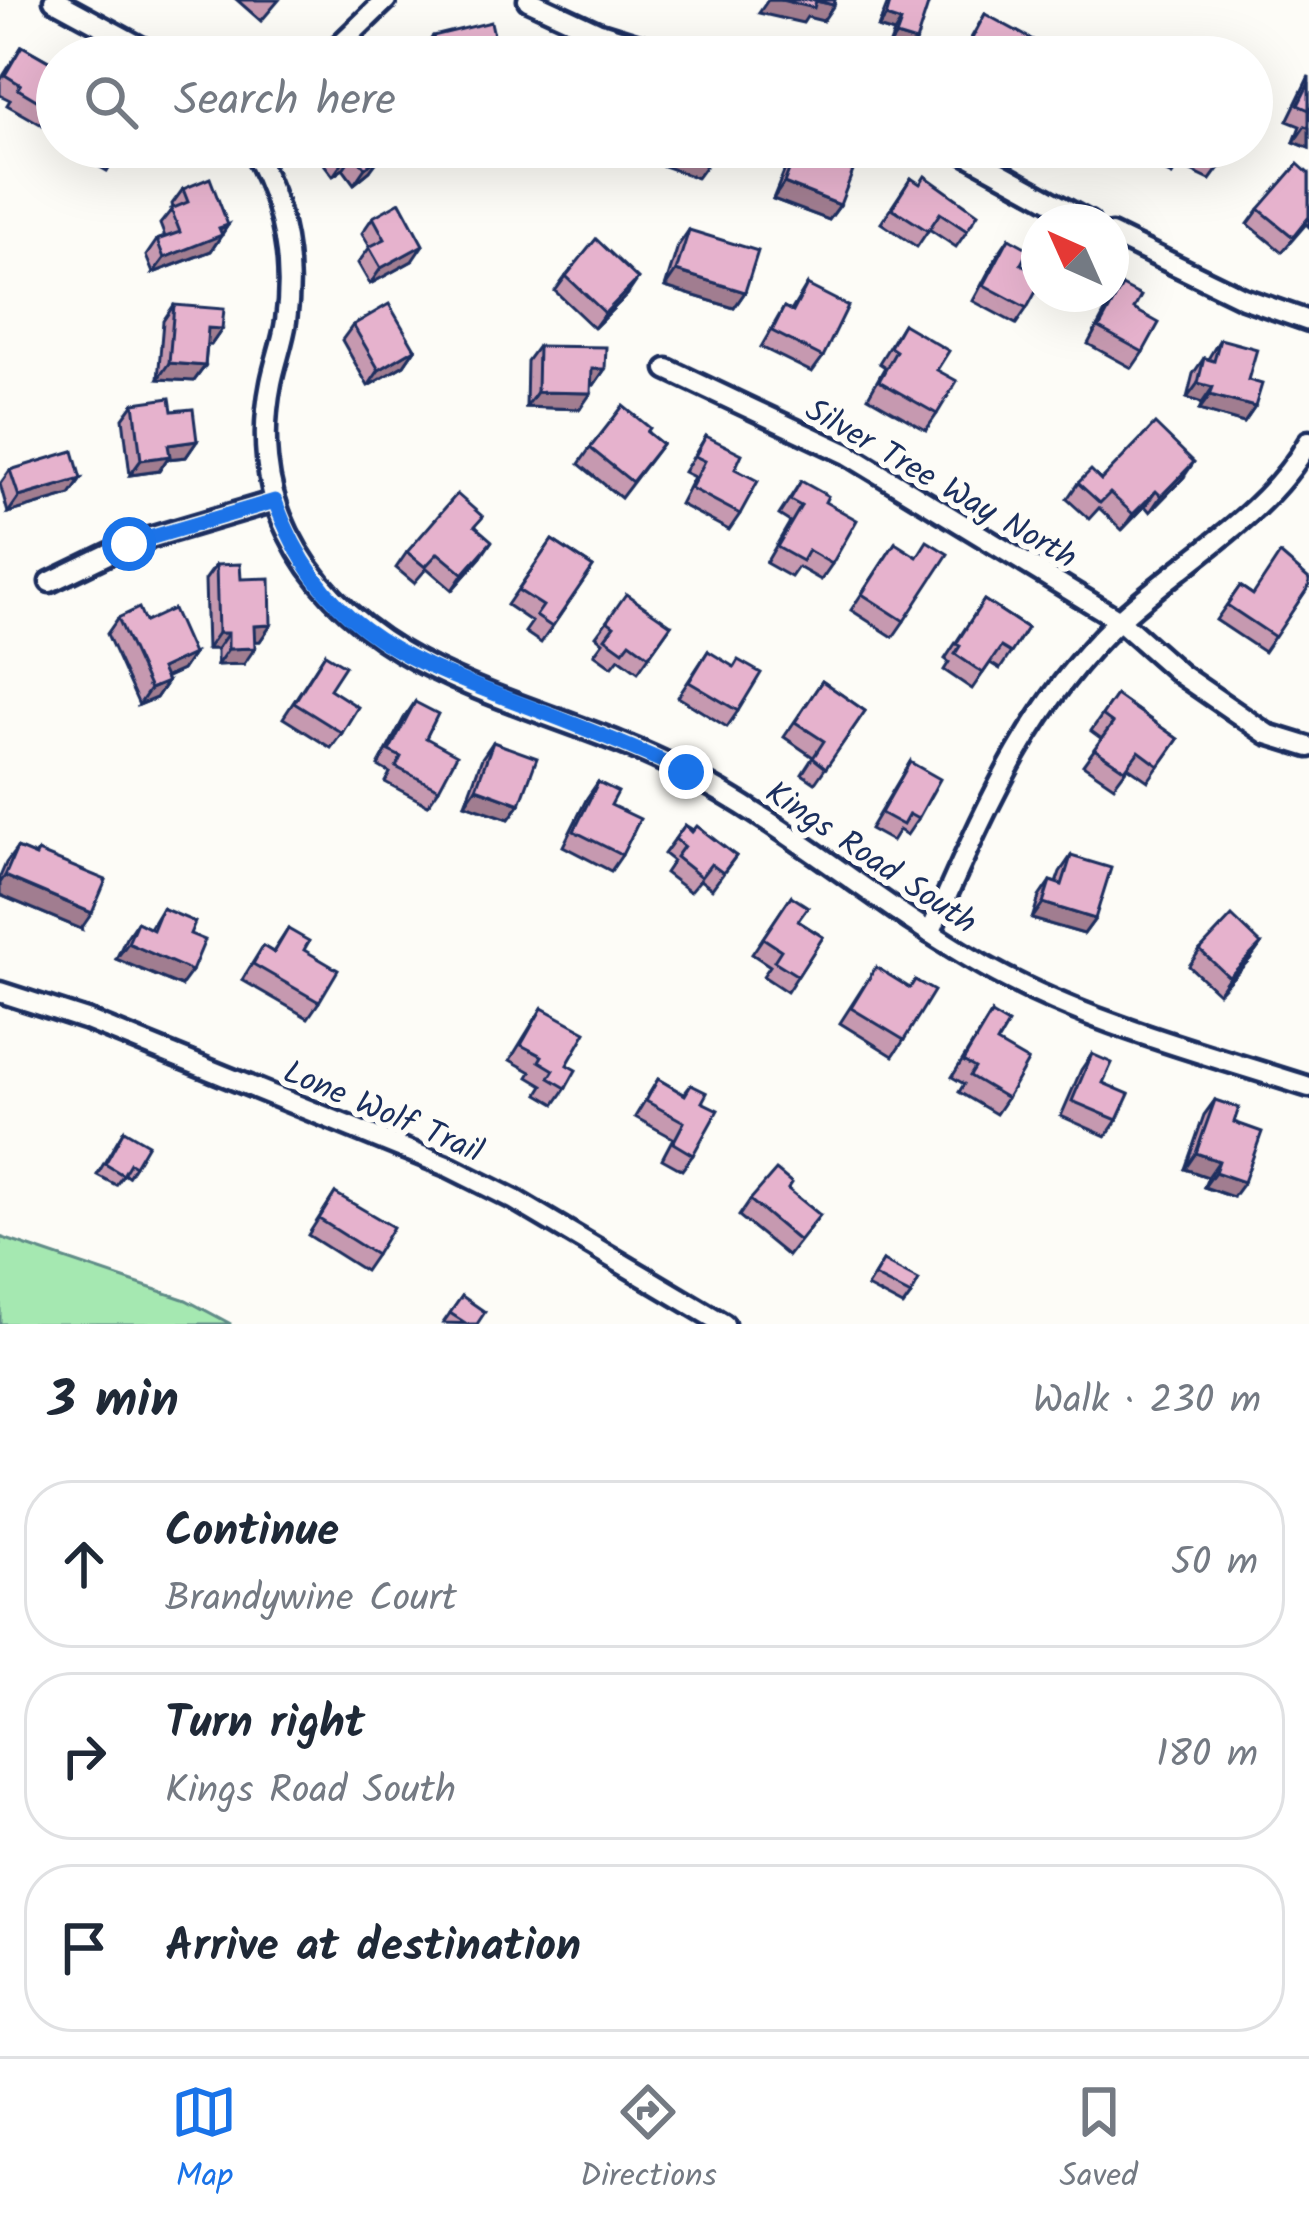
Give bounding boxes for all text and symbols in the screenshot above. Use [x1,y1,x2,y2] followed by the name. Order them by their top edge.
[36,36,1273,168] search box
[174,66,396,138] text: Search here
[78,69,144,135] icon: search
[1021,204,1129,312] north arrow
[794,385,1086,585] street label: Silver Tree Way North
[102,517,156,571] route start
[659,745,713,799] route end
[753,768,987,950] street label: Kings Road South
[274,1047,491,1179] street label: Lone Wolf Trail
[48,1362,179,1443] text: 3 min
[1033,1371,1261,1433] text: Walk · 230 m
[165,1497,339,1569] text: Continue
[51,1531,117,1597] icon: ahead
[1171,1533,1258,1595] text: 50 m
[165,1569,457,1631] text: Brandywine Court
[165,1689,365,1761] text: Turn right
[51,1723,117,1789] icon: right
[1156,1725,1258,1787] text: 180 m
[165,1761,456,1823] text: Kings Road South
[165,1912,581,1984] text: Arrive at destination
[51,1915,117,1981] icon: arrive
[171,2079,237,2204] tab: Map
[580,2079,717,2204] tab: Directions
[1059,2079,1138,2204] tab: Saved

